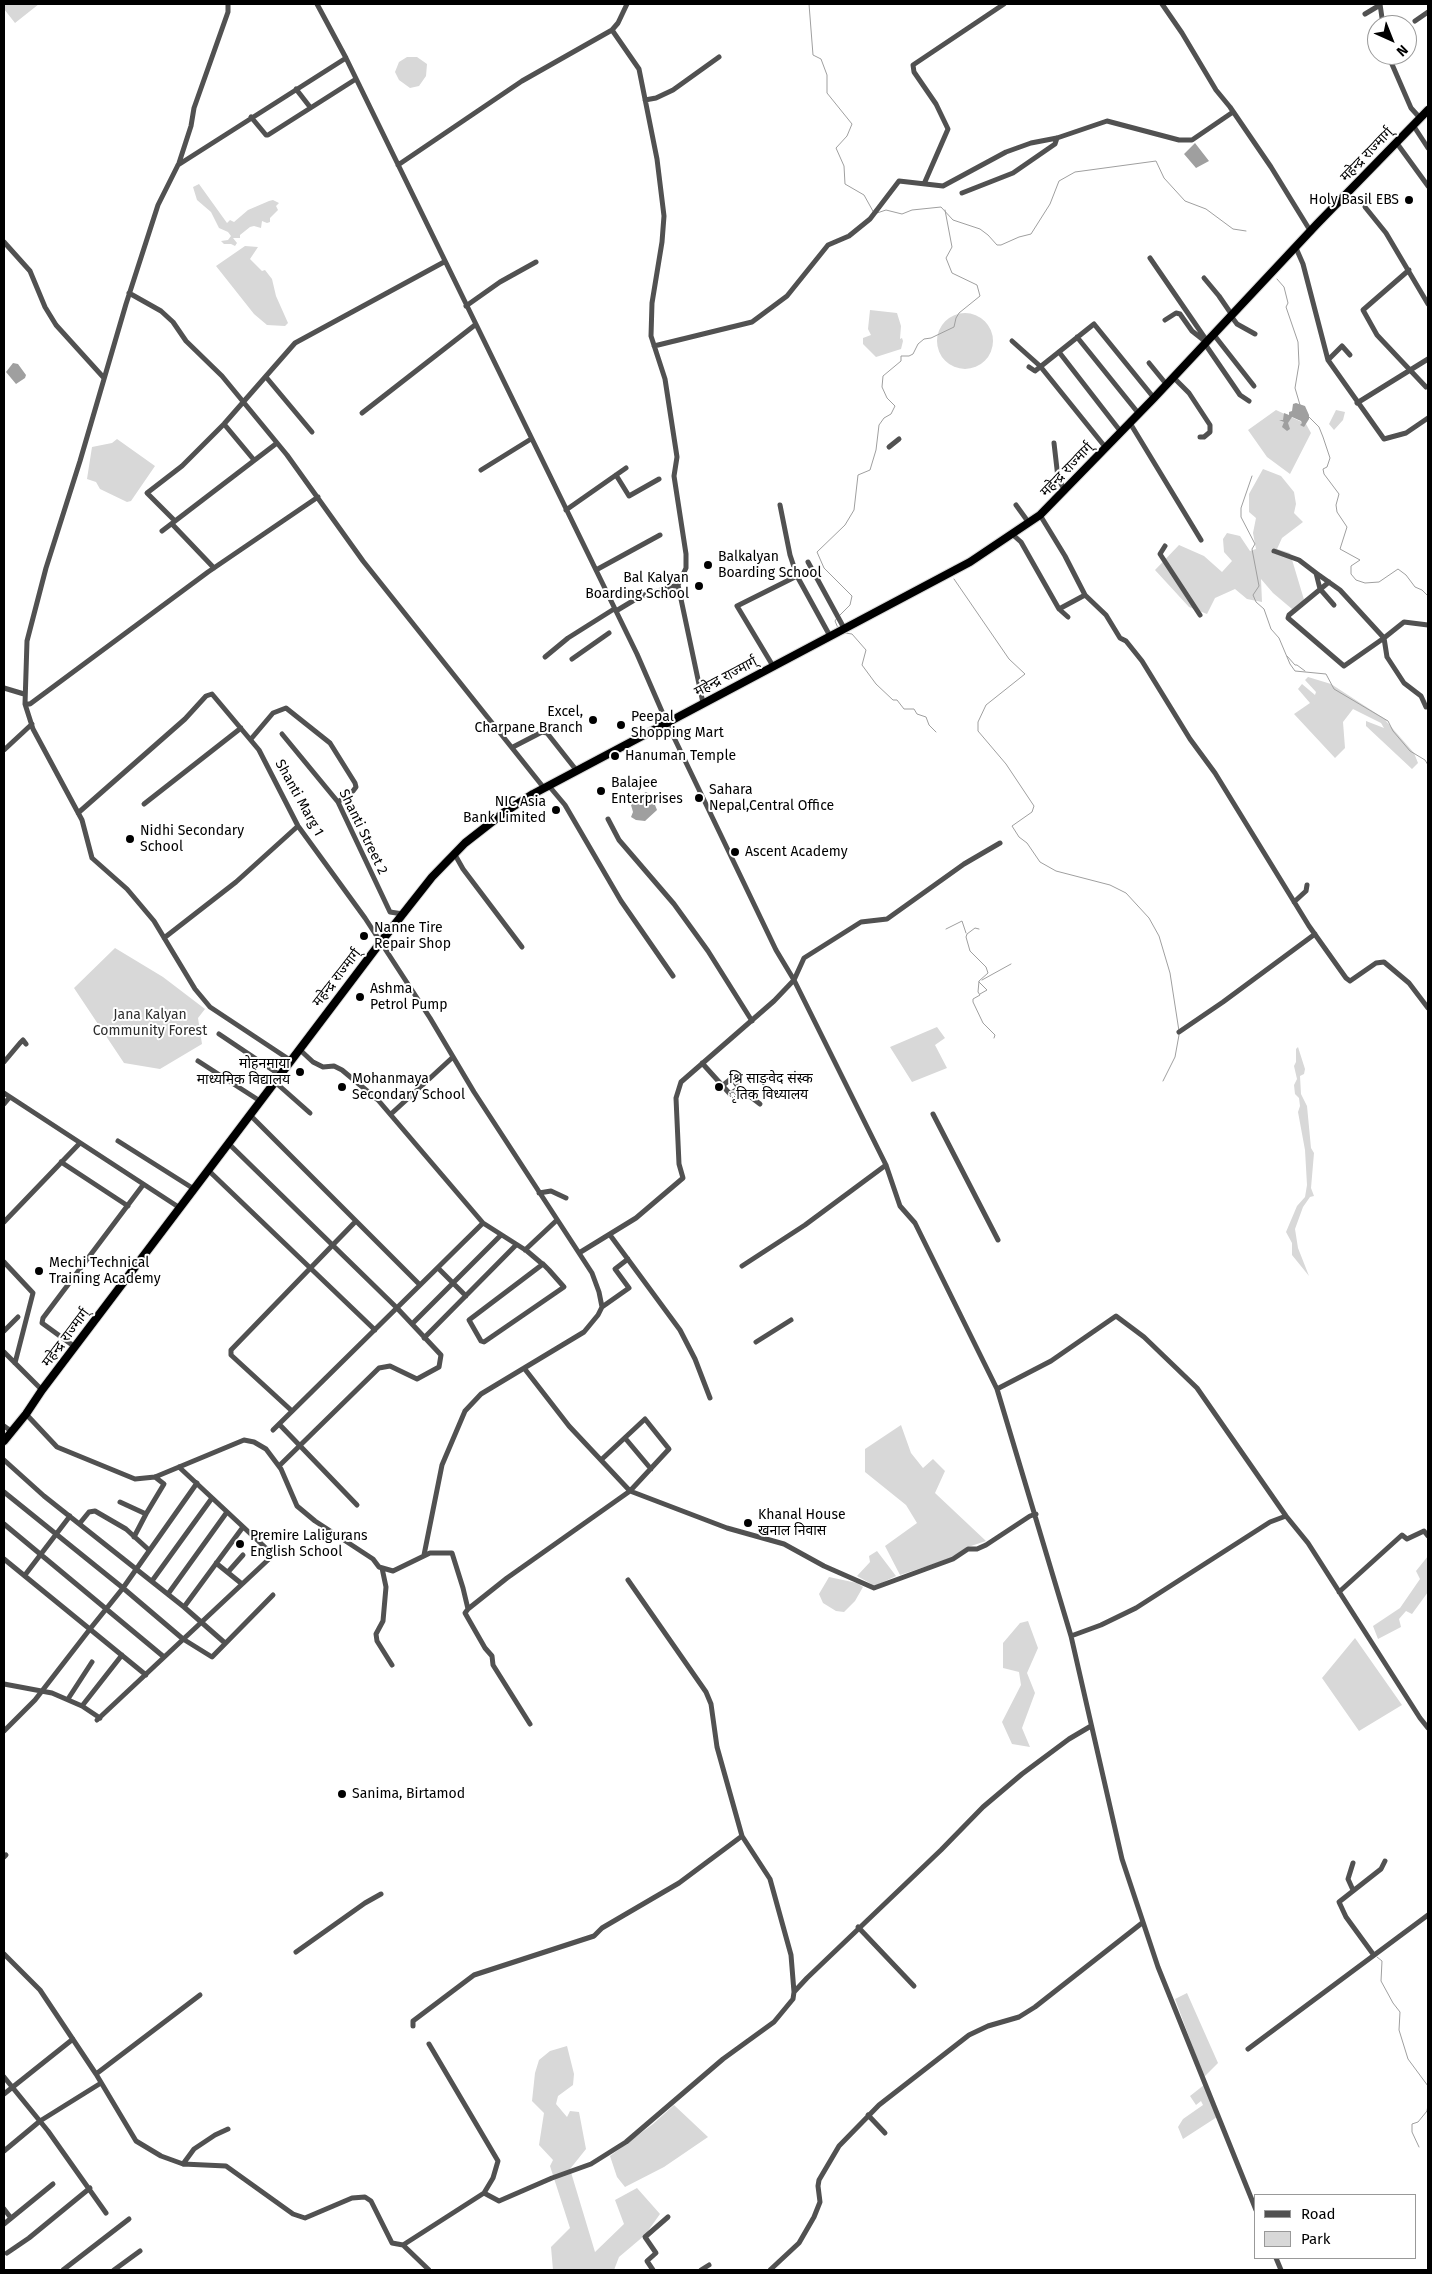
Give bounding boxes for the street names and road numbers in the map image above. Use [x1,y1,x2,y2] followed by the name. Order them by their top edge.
[1337,125,1397,185] street label: महेन्द्र राज्मार्ग्
[1037,440,1097,500] street label: महेन्द्र राज्मार्ग्
[692,654,760,700] street label: महेन्द्र राज्मार्ग्
[271,757,327,839] street label: Shanti Marg 1
[335,787,391,877] street label: Shanti Street 2
[309,946,365,1010] street label: महेन्द्र राज्मार्ग्
[39,1306,93,1370] street label: महेन्द्र राज्मार्ग्

